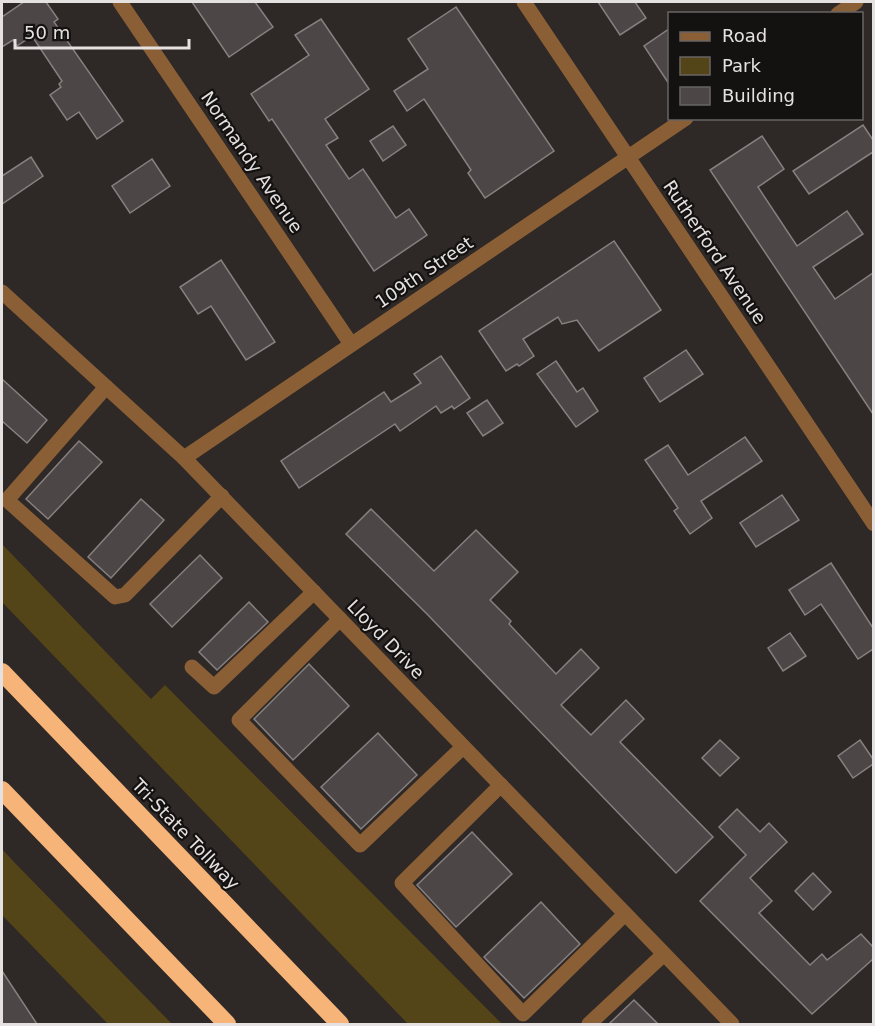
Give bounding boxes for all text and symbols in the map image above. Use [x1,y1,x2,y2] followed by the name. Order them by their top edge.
[15,12,189,50] scale bar
[668,12,863,120] legend
[24,22,70,43] text: 50 m
[722,25,767,46] text: Road
[722,55,761,76] text: Park
[722,85,795,106] text: Building
[197,87,307,237] street label: Normandy Avenue
[659,176,771,328] street label: Rutherford Avenue
[371,232,477,312] street label: 109th Street
[343,595,429,683] street label: Lloyd Drive
[127,773,244,894] street label: Tri-State Tollway

